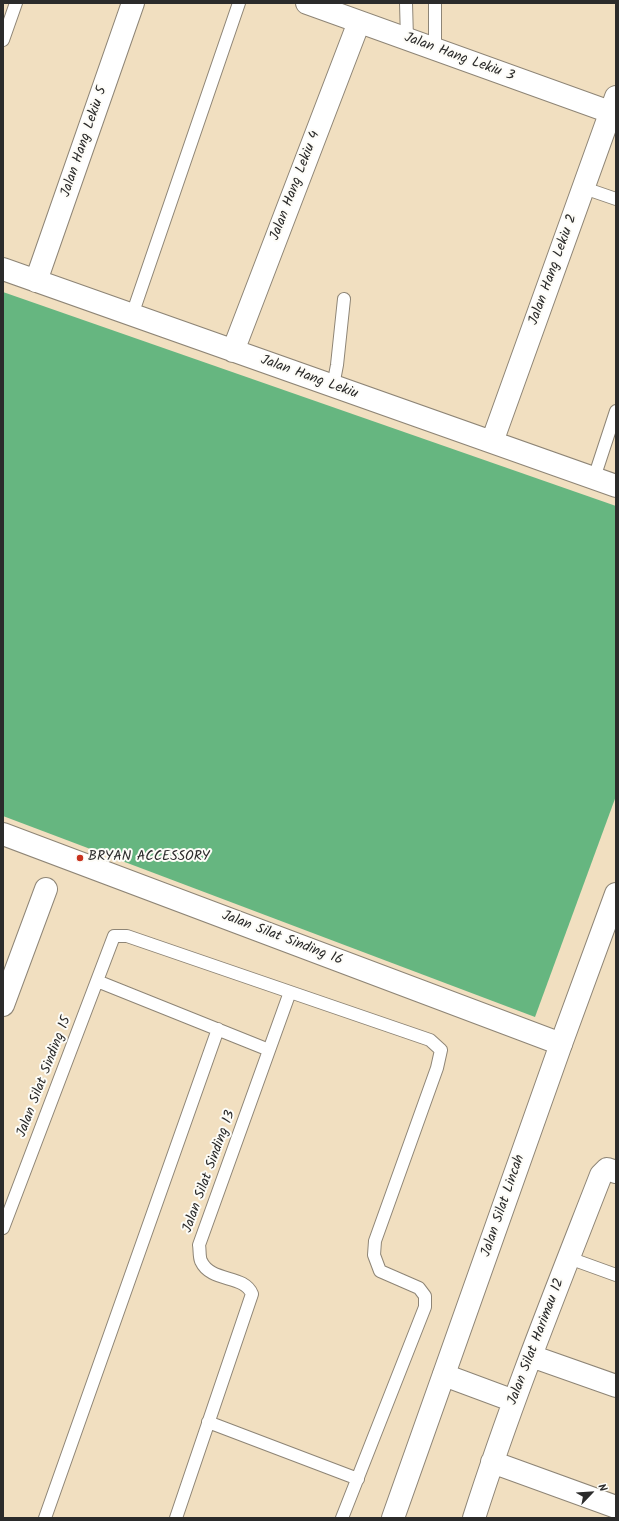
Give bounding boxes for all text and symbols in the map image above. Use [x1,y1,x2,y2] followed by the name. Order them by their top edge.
[402,30,516,86] street label: Jalan Hang Lekiu 3
[58,85,112,199] street label: Jalan Hang Lekiu 5
[267,129,325,243] street label: Jalan Hang Lekiu 4
[526,213,582,327] street label: Jalan Hang Lekiu 2
[258,353,360,403] street label: Jalan Hang Lekiu
[88,850,210,866] place label: BRYAN ACCESSORY
[75,853,85,863] marker: BRYAN ACCESSORY
[219,908,345,970] street label: Jalan Silat Sinding 16
[14,1014,76,1140] street label: Jalan Silat Sinding 15
[180,1109,240,1235] street label: Jalan Silat Sinding 13
[479,1153,529,1259] street label: Jalan Silat Lincah
[505,1276,569,1408] street label: Jalan Silat Harimau 12
[571,1473,611,1513] north arrow
[592,1481,611,1495] text: N

